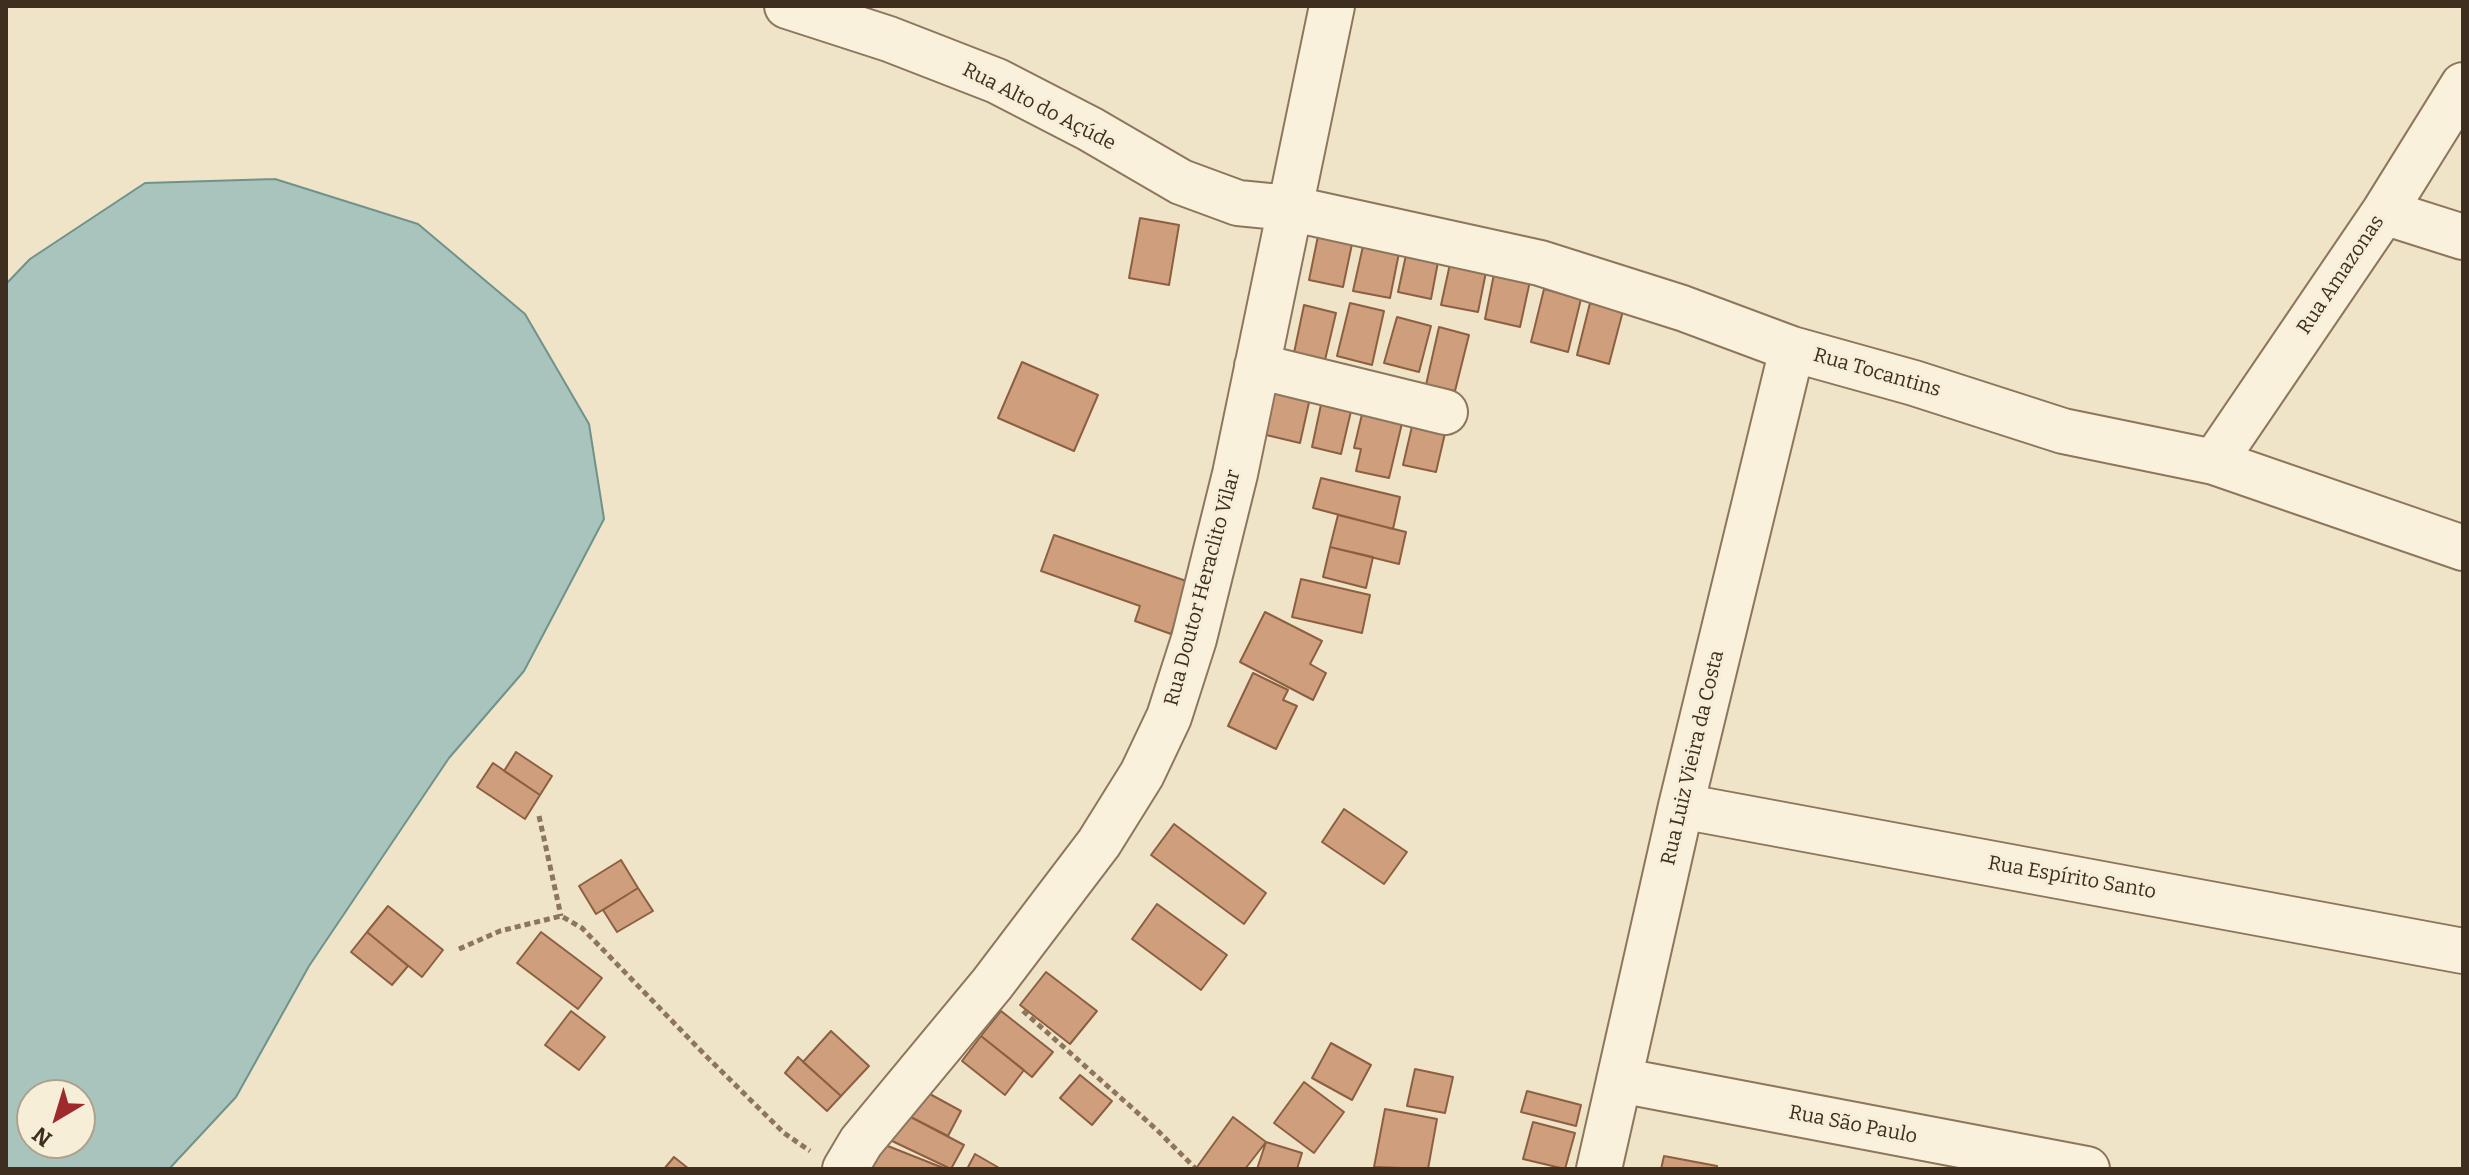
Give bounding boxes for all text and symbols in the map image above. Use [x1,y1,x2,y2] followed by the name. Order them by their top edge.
[958,58,1120,156] street label: Rua Alto do Açúde
[2292,211,2390,339] street label: Rua Amazonas
[1811,343,1943,403] street label: Rua Tocantins
[1160,467,1246,709] street label: Rua Doutor Heraclito Vilar
[1657,648,1729,868] street label: Rua Luiz Vieira da Costa
[1986,851,2158,905] street label: Rua Espírito Santo
[16,1079,96,1159] north arrow
[1787,1101,1919,1149] street label: Rua São Paulo
[27,1121,57,1153] text: N

